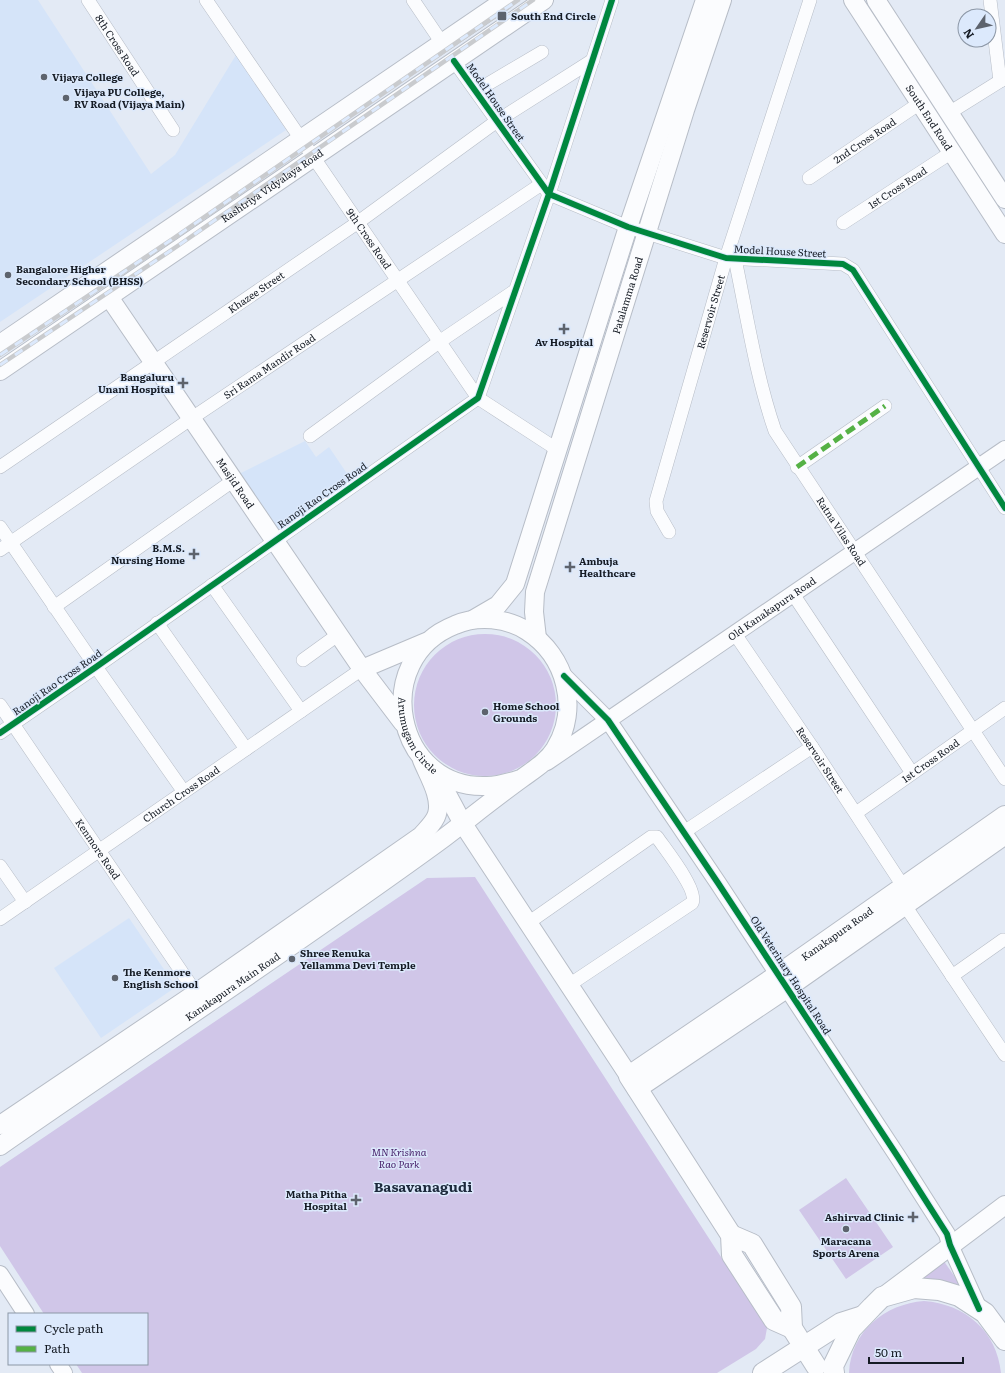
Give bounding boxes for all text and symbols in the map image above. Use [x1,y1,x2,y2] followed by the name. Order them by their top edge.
[511,8,596,23] place label: South End Circle
[957,8,997,48] north arrow
[496,10,508,22] marker: South End Circle
[92,11,144,79] street label: 8th Cross Road
[959,26,977,42] text: N
[464,59,529,144] street label: Model House Street
[52,69,123,84] place label: Vijaya College
[39,72,49,82] marker: Vijaya College
[903,81,957,153] street label: South End Road
[74,84,185,111] place label: Vijaya PU College, RV Road (Vijaya Main)
[61,93,71,103] marker: Vijaya PU College, RV Road (Vijaya Main)
[830,114,898,167] street label: 2nd Cross Road
[217,145,326,225] street label: Rashtriya Vidyalaya Road
[865,162,929,212] street label: 1st Cross Road
[343,205,396,272] street label: 9th Cross Road
[733,241,827,260] street label: Model House Street
[608,255,646,336] street label: Patalamma Road
[16,261,144,288] place label: Bangalore Higher Secondary School (BHSS)
[224,267,287,316] street label: Khazee Street
[3,270,13,280] marker: Bangalore Higher Secondary School (BHSS)
[692,273,728,351] street label: Reservoir Street
[558,323,570,335] marker: Av Hospital
[220,330,318,402] street label: Sri Rama Mandir Road
[535,334,593,349] place label: Av Hospital
[98,369,174,396] place label: Bangaluru Unani Hospital
[177,377,189,389] marker: Bangaluru Unani Hospital
[213,454,259,511] street label: Masjid Road
[274,458,369,531] street label: Ranoji Rao Cross Road
[813,494,870,569] street label: Ratna Vilas Road
[111,540,185,567] place label: B.M.S. Nursing Home
[188,548,200,560] marker: B.M.S. Nursing Home
[579,553,636,580] place label: Ambuja Healthcare
[564,561,576,573] marker: Ambuja Healthcare
[724,573,818,644] street label: Old Kanakapura Road
[9,645,104,718] street label: Ranoji Rao Cross Road
[395,697,441,777] street label: Arumugam Circle
[493,698,560,725] place label: Home School Grounds
[480,707,490,717] marker: Home School Grounds
[793,723,848,796] street label: Reservoir Street
[898,735,962,786] street label: 1st Cross Road
[139,762,222,825] street label: Church Cross Road
[72,815,124,882] street label: Kenmore Road
[798,903,876,964] street label: Kanakapura Road
[747,913,835,1037] street label: Old Veterinary Hospital Road
[300,945,416,972] place label: Shree Renuka Yellamma Devi Temple
[182,948,283,1024] street label: Kanakapura Main Road
[287,954,297,964] marker: Shree Renuka Yellamma Devi Temple
[123,964,199,991] place label: The Kenmore English School
[110,973,120,983] marker: The Kenmore English School
[372,1144,427,1171] park label: MN Krishna Rao Park
[374,1176,472,1196] district label: Basavanagudi
[286,1186,347,1213] place label: Matha Pitha Hospital
[350,1194,362,1206] marker: Matha Pitha Hospital
[825,1209,905,1224] place label: Ashirvad Clinic
[907,1211,919,1223] marker: Ashirvad Clinic
[841,1224,851,1234] marker: Maracana Sports Arena
[813,1233,879,1260] place label: Maracana Sports Arena
[8,1313,148,1365] legend
[44,1319,104,1337] text: Cycle path
[44,1339,70,1357] text: Path
[869,1339,963,1365] scale bar
[875,1343,902,1361] text: 50 m

